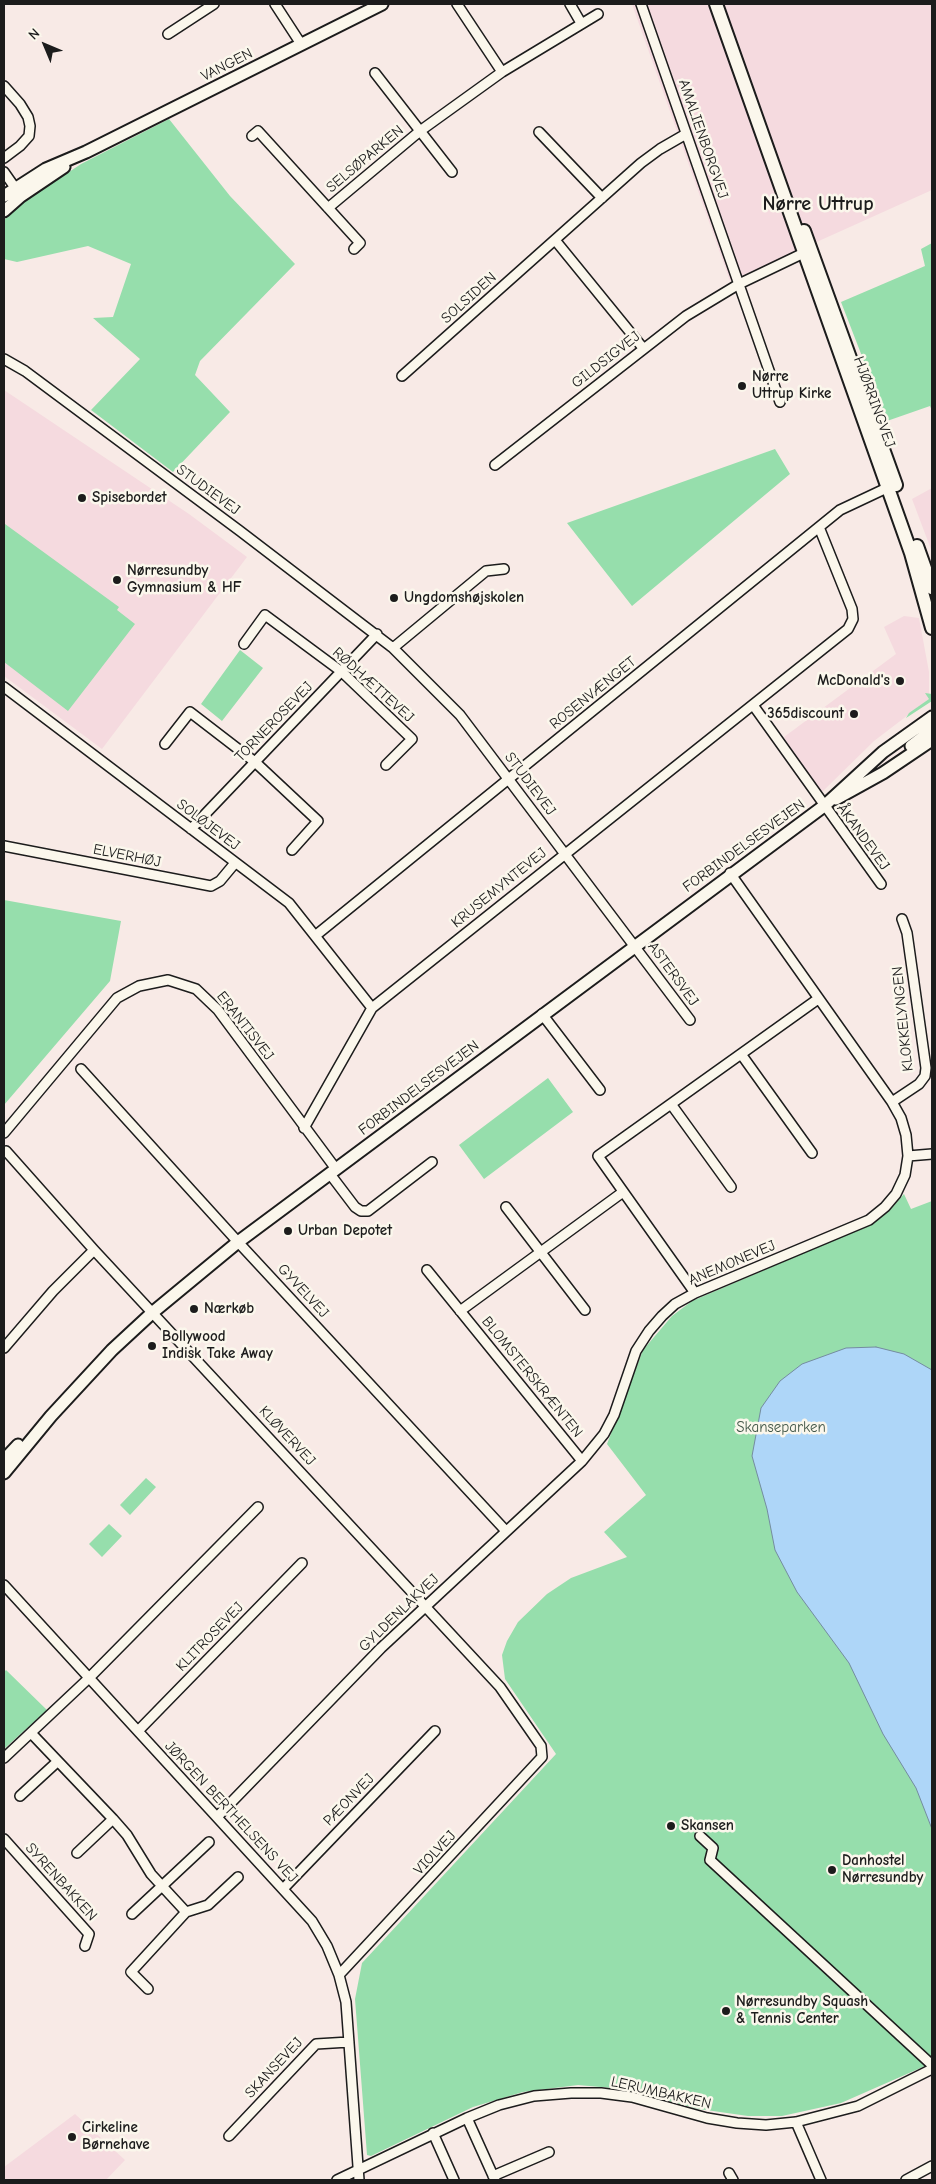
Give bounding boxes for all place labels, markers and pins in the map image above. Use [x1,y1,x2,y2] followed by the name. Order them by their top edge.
[752,368,831,403] place label: Nørre Uttrup Kirke
[736,380,748,392] marker: Nørre Uttrup Kirke
[92,489,167,507] place label: Spisebordet
[76,492,88,504] marker: Spisebordet
[127,562,241,597] place label: Nørresundby Gymnasium & HF
[111,574,123,586] marker: Nørresundby Gymnasium & HF
[404,589,524,607] place label: Ungdomshøjskolen
[388,592,400,604] marker: Ungdomshøjskolen
[817,672,890,690] place label: McDonald's
[894,675,906,687] marker: McDonald's
[767,705,844,723] place label: 365discount
[848,708,860,720] marker: 365discount
[298,1222,392,1240] place label: Urban Depotet
[282,1225,294,1237] marker: Urban Depotet
[204,1300,254,1318] place label: Nærkøb
[188,1303,200,1315] marker: Nærkøb
[162,1328,273,1363] place label: Bollywood Indisk Take Away
[146,1340,158,1352] marker: Bollywood Indisk Take Away
[681,1817,734,1835] place label: Skansen
[665,1820,677,1832] marker: Skansen
[842,1852,923,1887] place label: Danhostel Nørresundby
[826,1864,838,1876] marker: Danhostel Nørresundby
[736,1993,868,2028] place label: Nørresundby Squash & Tennis Center
[720,2005,732,2017] marker: Nørresundby Squash & Tennis Center
[82,2119,149,2154] place label: Cirkeline Børnehave
[66,2131,78,2143] marker: Cirkeline Børnehave

